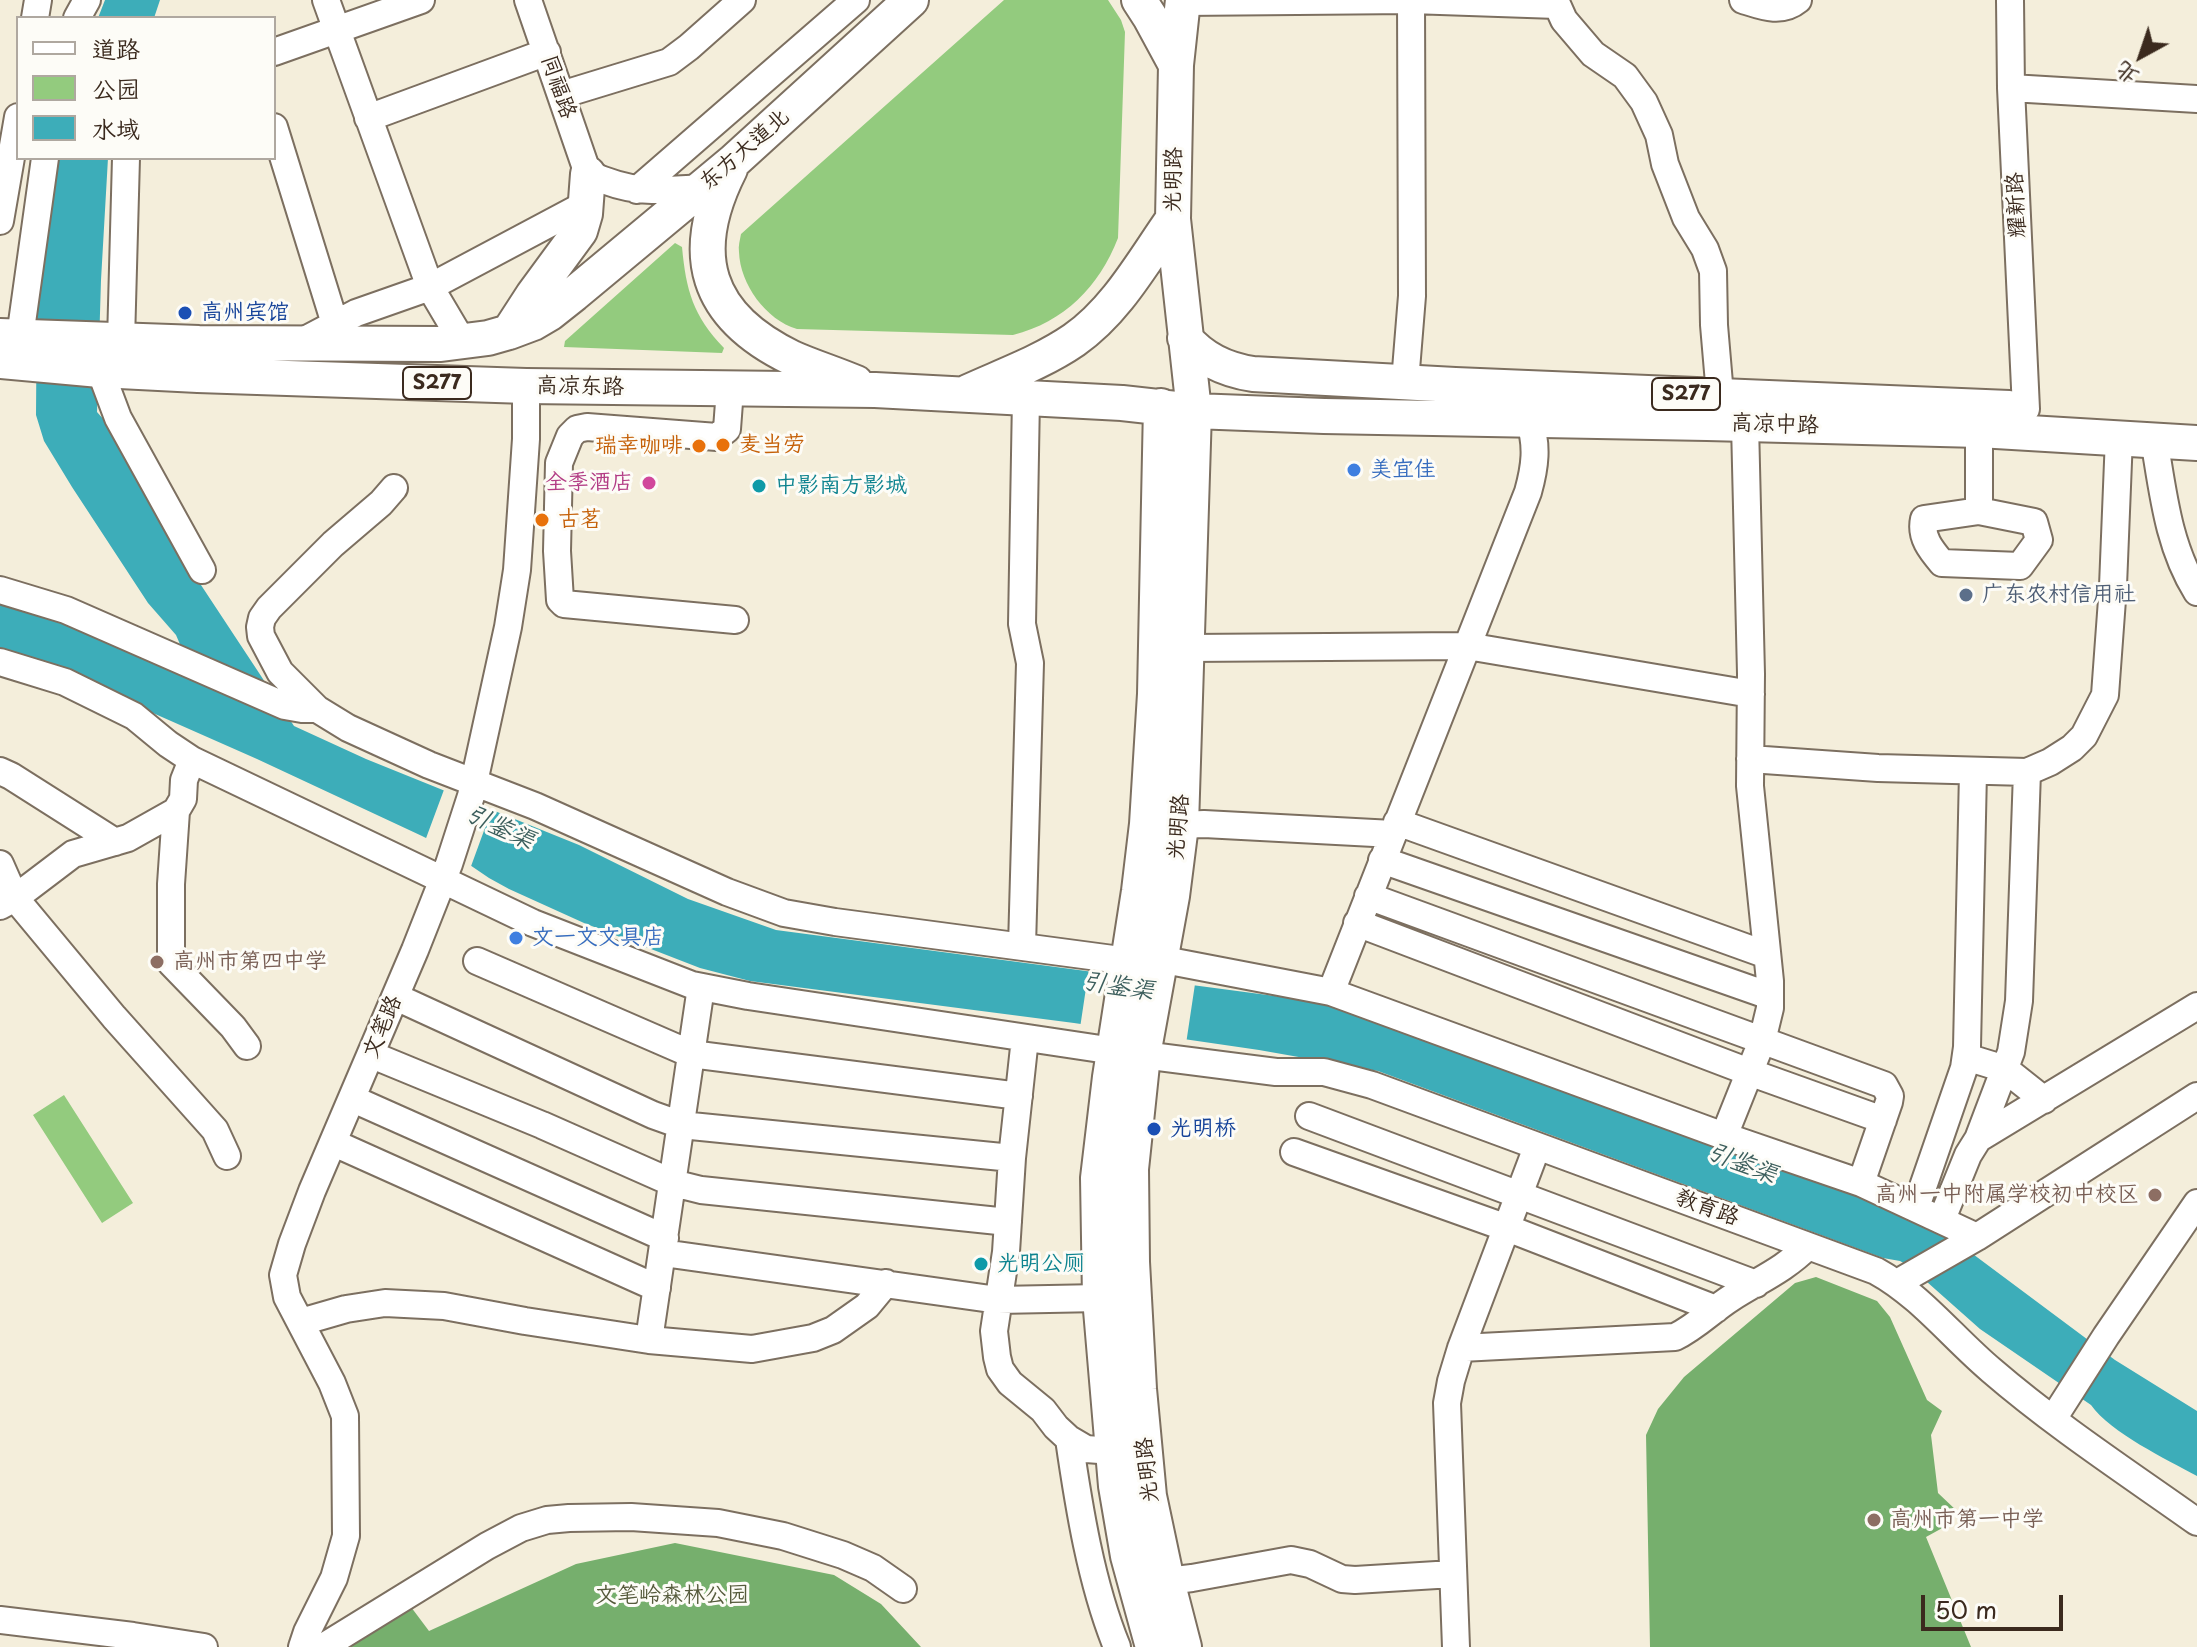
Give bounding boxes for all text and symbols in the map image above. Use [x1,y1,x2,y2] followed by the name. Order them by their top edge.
[16,16,276,160] legend
[2101,16,2181,96] north arrow
[92,30,140,66] text: 道路
[535,52,581,122] street label: 同福路
[2106,55,2144,94] text: 北
[92,70,140,106] text: 公园
[695,104,795,196] street label: 东方大道北
[92,110,140,146] text: 水域
[1160,147,1188,213] street label: 光明路
[2002,171,2032,239] street label: 耀新路
[201,300,289,326] place label: 高州宾馆
[176,304,194,322] marker: 高州宾馆
[403,367,471,399] road number: S277
[536,373,624,401] street label: 高凉东路
[1652,378,1720,410] road number: S277
[1731,410,1819,440] street label: 高凉中路
[739,432,805,458] place label: 麦当劳
[595,433,683,459] place label: 瑞幸咖啡
[714,436,732,454] marker: 麦当劳
[690,437,708,455] marker: 瑞幸咖啡
[1370,457,1436,483] place label: 美宜佳
[1345,461,1363,479] marker: 美宜佳
[545,470,633,496] place label: 全季酒店
[775,473,907,499] place label: 中影南方影城
[640,474,658,492] marker: 全季酒店
[750,477,768,495] marker: 中影南方影城
[558,507,602,533] place label: 古茗
[533,511,551,529] marker: 古茗
[1982,582,2136,608] place label: 广东农村信用社
[1957,586,1975,604] marker: 广东农村信用社
[1163,793,1195,861] street label: 光明路
[461,800,539,856] water label: 引鉴渠
[532,925,664,951] place label: 文一文文具店
[507,929,525,947] marker: 文一文文具店
[173,949,327,975] place label: 高州市第四中学
[148,953,166,971] marker: 高州市第四中学
[1080,967,1156,1007] water label: 引鉴渠
[358,991,408,1063] street label: 文笔路
[1170,1116,1236,1142] place label: 光明桥
[1145,1120,1163,1138] marker: 光明桥
[1703,1138,1781,1190] water label: 引鉴渠
[1875,1182,2139,1208] place label: 高州一中附属学校初中校区
[1671,1184,1743,1232] street label: 教育路
[2146,1186,2164,1204] marker: 高州一中附属学校初中校区
[997,1251,1085,1277] place label: 光明公厕
[972,1255,990,1273] marker: 光明公厕
[1131,1436,1165,1504] street label: 光明路
[1890,1507,2044,1533] place label: 高州市第一中学
[1865,1511,1883,1529] marker: 高州市第一中学
[1925,1579,2067,1629] scale bar
[595,1583,749,1609] park label: 文笔岭森林公园
[1935,1591,1997,1627] text: 50 m

